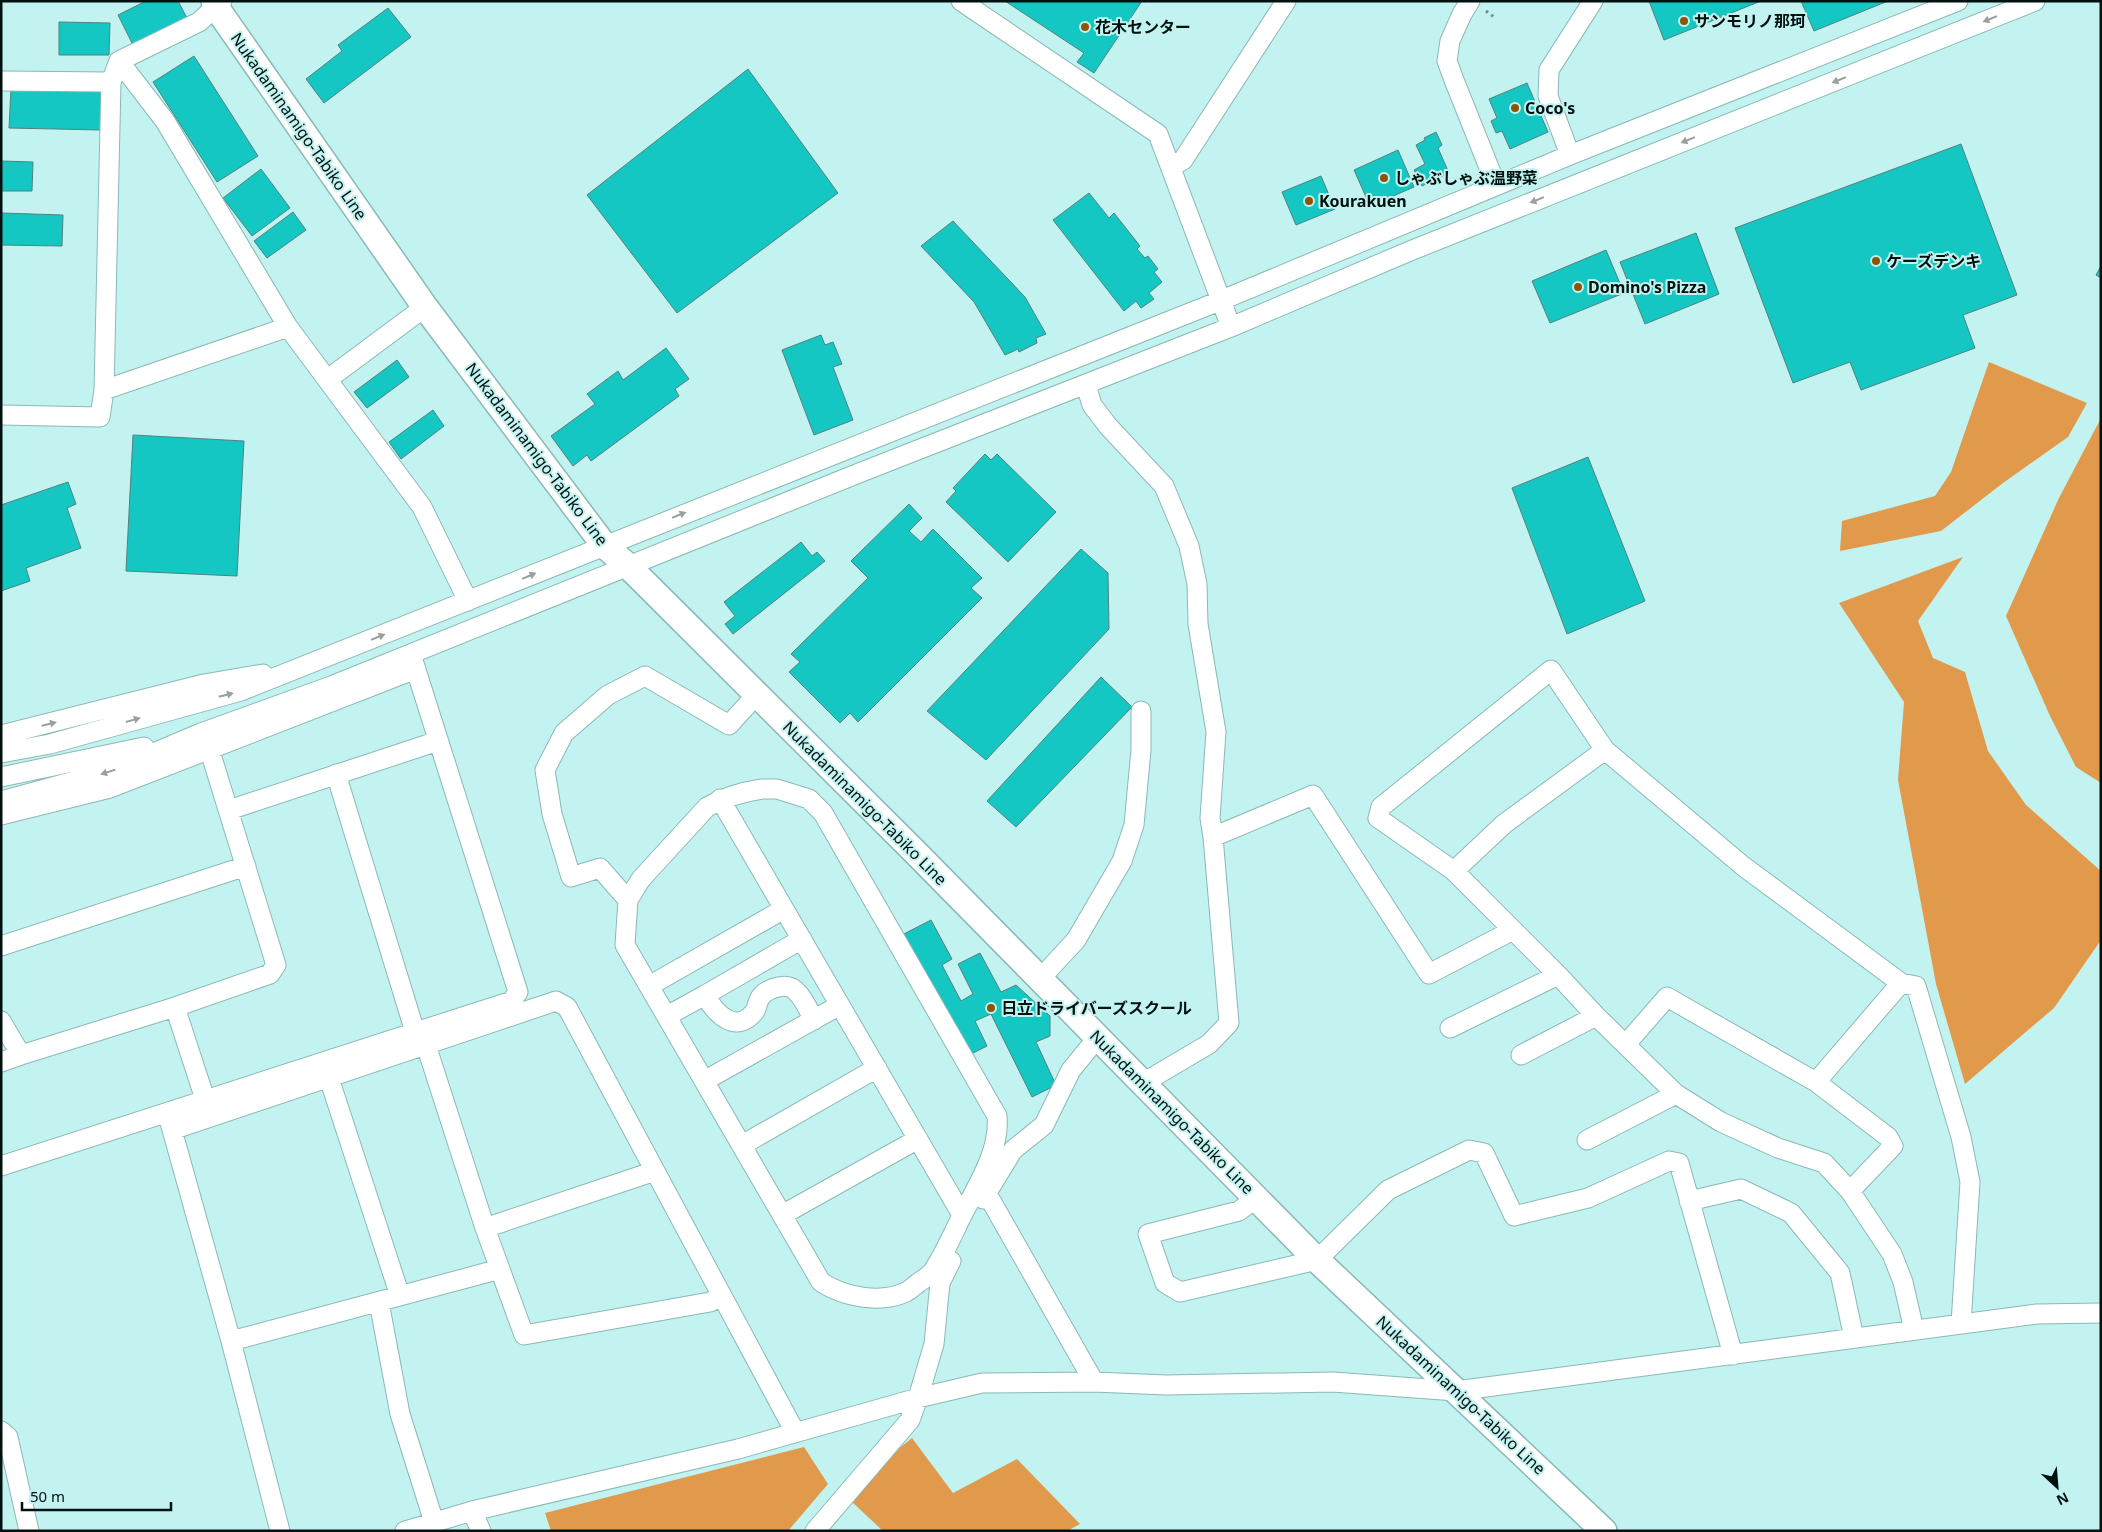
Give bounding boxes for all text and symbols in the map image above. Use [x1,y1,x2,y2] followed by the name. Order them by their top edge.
[1694,10,1806,32] place label: サンモリノ那珂
[1678,15,1690,27] marker: サンモリノ那珂
[1095,16,1191,38] place label: 花木センター
[1983,16,1997,24] one-way arrow
[1079,21,1091,33] marker: 花木センター
[226,28,372,224] street label: Nukadaminamigo-Tabiko Line
[1831,76,1846,84] one-way arrow
[1525,97,1575,119] place label: Coco's
[1509,102,1521,114] marker: Coco's
[1680,136,1695,144] one-way arrow
[1394,167,1538,189] place label: しゃぶしゃぶ温野菜
[1378,172,1390,184] marker: しゃぶしゃぶ温野菜
[1319,190,1407,212] place label: Kourakuen
[1303,195,1315,207] marker: Kourakuen
[1529,196,1544,204] one-way arrow
[1886,250,1981,272] place label: ケーズデンキ
[1870,255,1882,267] marker: ケーズデンキ
[1588,276,1706,298] place label: Domino's Pizza
[1572,281,1584,293] marker: Domino's Pizza
[461,358,613,550] street label: Nukadaminamigo-Tabiko Line
[672,511,687,518] one-way arrow
[522,572,537,580] one-way arrow
[371,633,385,641] one-way arrow
[219,691,234,699] one-way arrow
[126,716,141,724] one-way arrow
[778,716,952,890] street label: Nukadaminamigo-Tabiko Line
[41,720,56,728] one-way arrow
[100,768,115,776] one-way arrow
[1001,997,1192,1019] place label: 日立ドライバーズスクール
[985,1002,997,1014] marker: 日立ドライバーズスクール
[1085,1025,1259,1199] street label: Nukadaminamigo-Tabiko Line
[1372,1311,1550,1479] street label: Nukadaminamigo-Tabiko Line
[2032,1462,2082,1512] north arrow
[22,1480,171,1512] scale bar
[30,1486,65,1506] text: 50 m
[2054,1488,2072,1510] text: N

